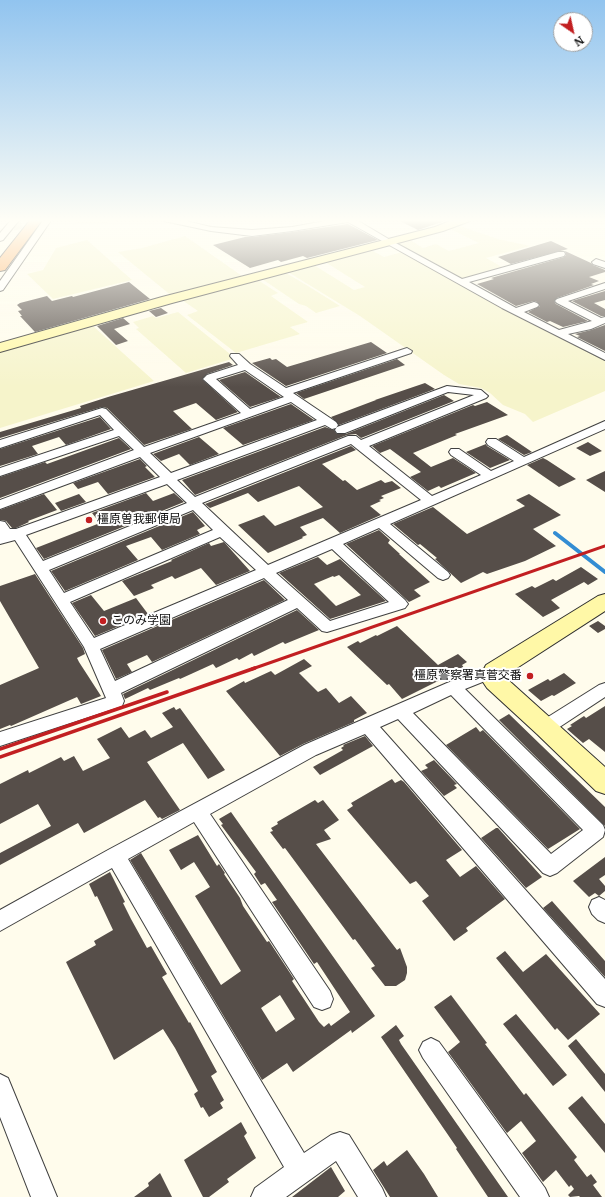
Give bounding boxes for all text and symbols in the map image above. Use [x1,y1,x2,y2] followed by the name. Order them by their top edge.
[553,12,593,52] north arrow
[572,33,587,49] text: N
[97,513,181,527] place label: 橿原曽我郵便局
[84,515,94,525] marker: 橿原曽我郵便局
[111,614,171,628] place label: このみ学園
[98,616,108,626] marker: このみ学園
[414,669,522,683] place label: 橿原警察署真菅交番
[525,671,535,681] marker: 橿原警察署真菅交番

